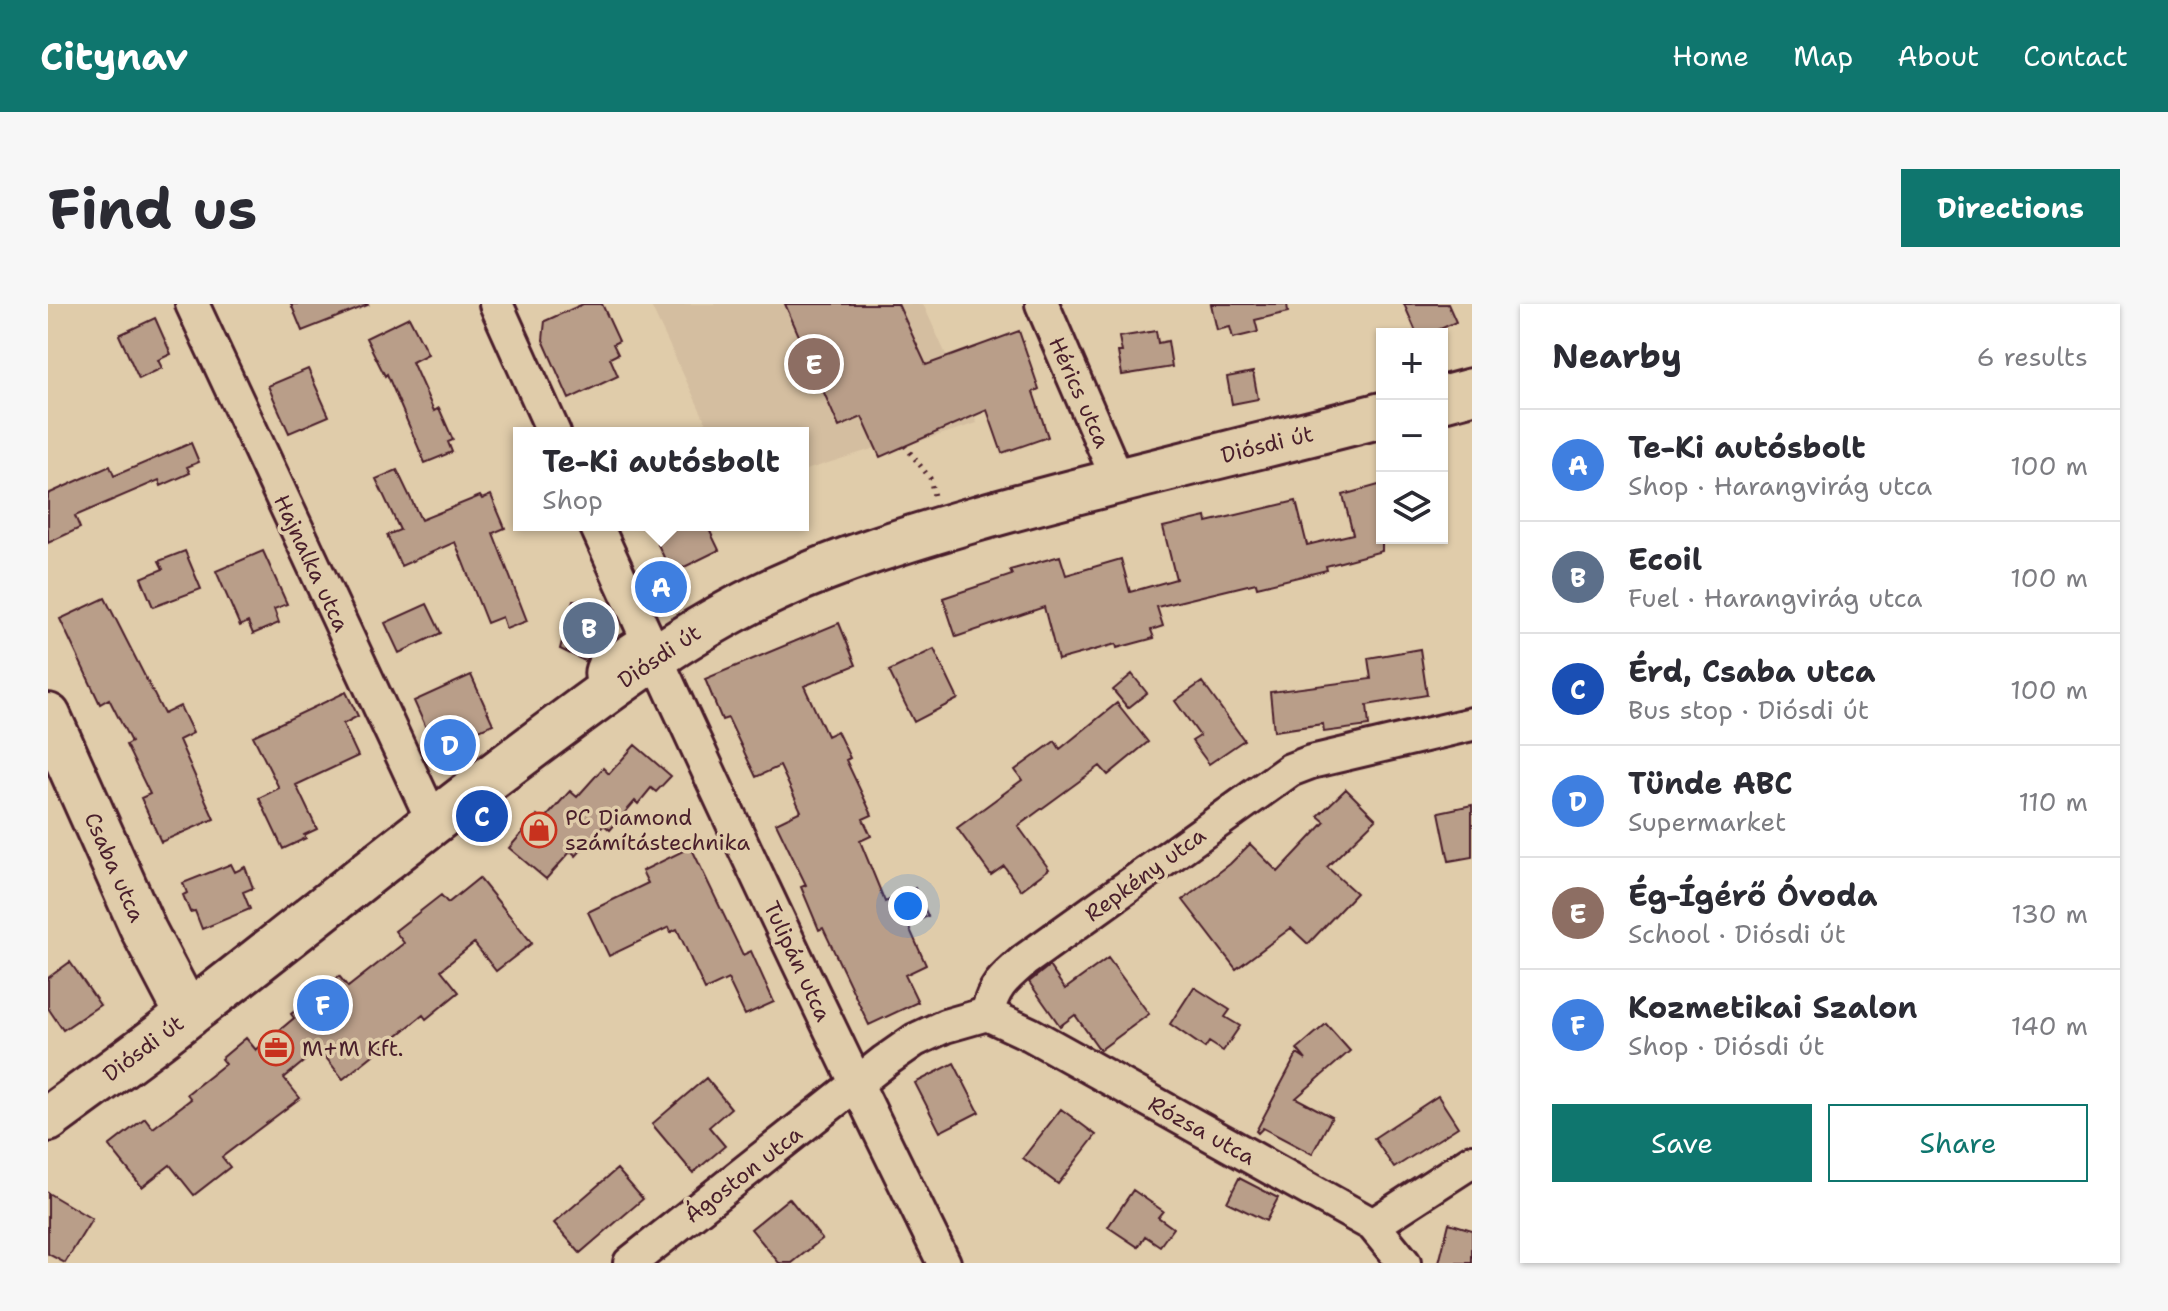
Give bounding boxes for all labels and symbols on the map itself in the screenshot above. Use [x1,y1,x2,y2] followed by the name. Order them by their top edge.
[1042,332,1117,453] street label: Hérics utca
[788,334,840,394] pin: E
[1218,419,1316,470] street label: Diósdi út
[267,490,356,637] street label: Hajnalka utca
[635,557,687,617] pin: A
[563,598,615,658] pin: B
[612,618,706,695] street label: Diósdi út
[424,715,476,775] pin: D
[456,786,508,846] pin: C
[565,803,750,857] place label: PC Diamond számítástechnika
[78,808,152,927] street label: Csaba utca
[520,811,558,849] shop icon: PC Diamond számítástechnika
[1079,821,1212,928] street label: Repkény utca
[888,886,928,926] your location
[757,896,838,1026] street label: Tulipán utca
[297,975,349,1035] pin: F
[97,1009,190,1088] street label: Diósdi út
[257,1029,295,1067] office icon: M+M Kft.
[302,1034,403,1063] place label: M+M Kft.
[1143,1089,1261,1172] street label: Rózsa utca
[678,1119,808,1230] street label: Ágoston utca

